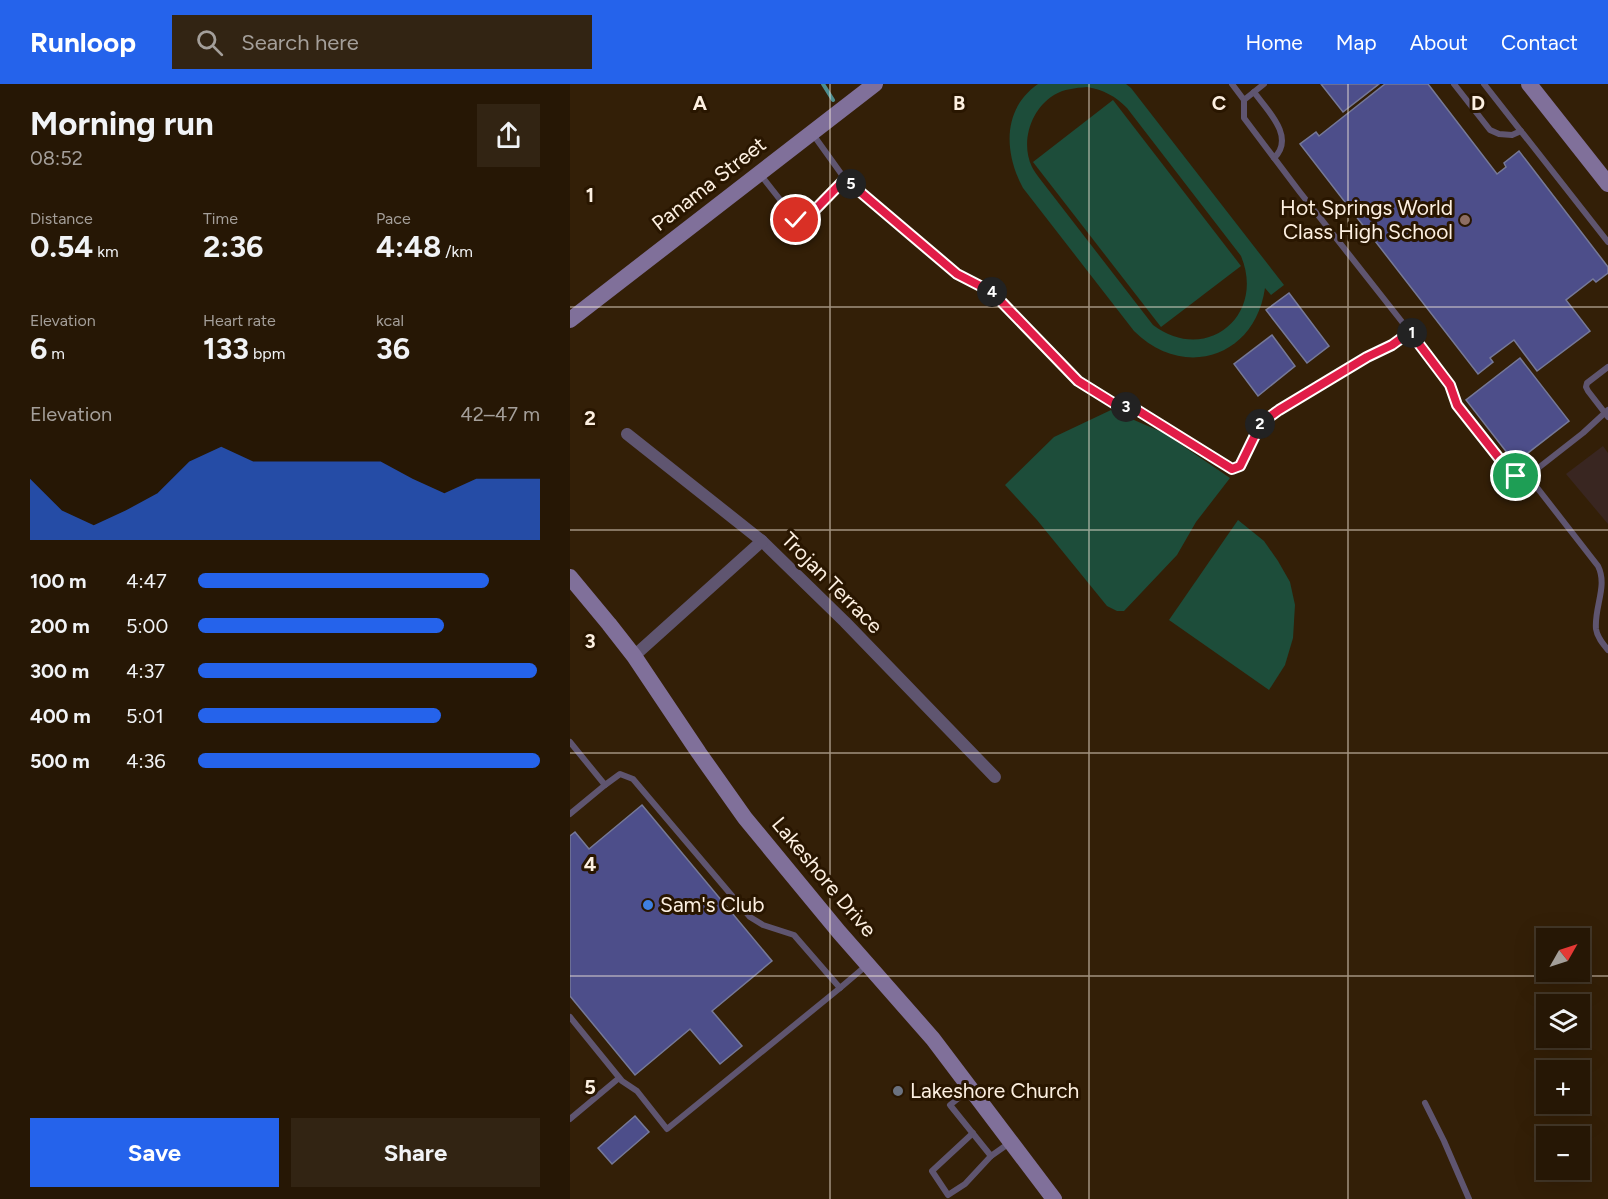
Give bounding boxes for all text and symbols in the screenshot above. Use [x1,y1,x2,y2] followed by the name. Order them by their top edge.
[172,15,592,69] search box
[30,25,136,59] text: Runloop
[193,26,226,59] icon: search
[241,29,359,56] text: Search here
[1246,30,1303,55] text: Home
[1336,30,1377,55] text: Map
[1410,30,1468,55] text: About
[1501,30,1578,55] text: Contact
[693,91,708,115] text: A
[953,91,965,115] text: B
[1212,91,1226,115] text: C
[1471,91,1485,115] text: D
[30,104,214,143] text: Morning run
[477,104,540,167] button: share
[647,131,771,236] street label: Panama Street
[30,146,83,170] text: 08:52
[836,169,866,199] pin: 5
[846,174,856,193] text: 5
[586,183,594,207] text: 1
[770,194,821,245] pin
[1280,195,1453,244] place label: Hot Springs World Class High School
[779,203,812,236] icon: check
[30,209,93,228] text: Distance
[203,209,238,228] text: Time
[376,209,411,228] text: Pace
[1458,213,1472,227] marker: Hot Springs World Class High School
[30,228,93,265] text: 0.54
[203,228,263,265] text: 2:36
[376,228,441,265] text: 4:48
[93,242,119,261] text: km
[441,242,473,261] text: /km
[977,277,1007,307] pin: 4
[987,282,997,301] text: 4
[30,311,96,330] text: Elevation
[203,311,276,330] text: Heart rate
[376,311,404,330] text: kcal
[1397,318,1427,348] pin: 1
[1409,323,1415,342] text: 1
[30,330,47,367] text: 6
[203,330,249,367] text: 133
[376,330,410,367] text: 36
[47,344,65,363] text: m
[249,344,285,363] text: bpm
[1111,392,1141,422] pin: 3
[1122,397,1130,416] text: 3
[30,402,112,426] text: Elevation
[460,402,540,426] text: 42–47 m
[584,406,596,430] text: 2
[1245,409,1275,439] pin: 2
[1255,414,1265,433] text: 2
[1490,450,1541,501] pin
[1499,459,1532,492] icon: arrive
[777,527,888,638] street label: Trojan Terrace
[30,569,87,593] text: 100 m
[126,569,167,593] text: 4:47
[30,614,90,638] text: 200 m
[126,614,168,638] text: 5:00
[584,629,596,653] text: 3
[30,659,89,683] text: 300 m
[126,659,165,683] text: 4:37
[30,704,91,728] text: 400 m
[126,704,164,728] text: 5:01
[30,749,90,773] text: 500 m
[126,749,166,773] text: 4:36
[767,812,882,942] street label: Lakeshore Drive
[584,852,597,876] text: 4
[660,892,764,917] place label: Sam's Club
[641,898,655,912] marker: Sam's Club
[1536,928,1590,982] north arrow
[1536,928,1590,1180] map controls
[1536,994,1590,1048] button: layers
[1536,1060,1590,1114] button: +
[584,1075,596,1099] text: 5
[910,1078,1079,1103] place label: Lakeshore Church
[891,1084,905,1098] marker: Lakeshore Church
[30,1118,279,1187] button: Save
[291,1118,540,1187] button: Share
[1536,1126,1590,1180] button: −

